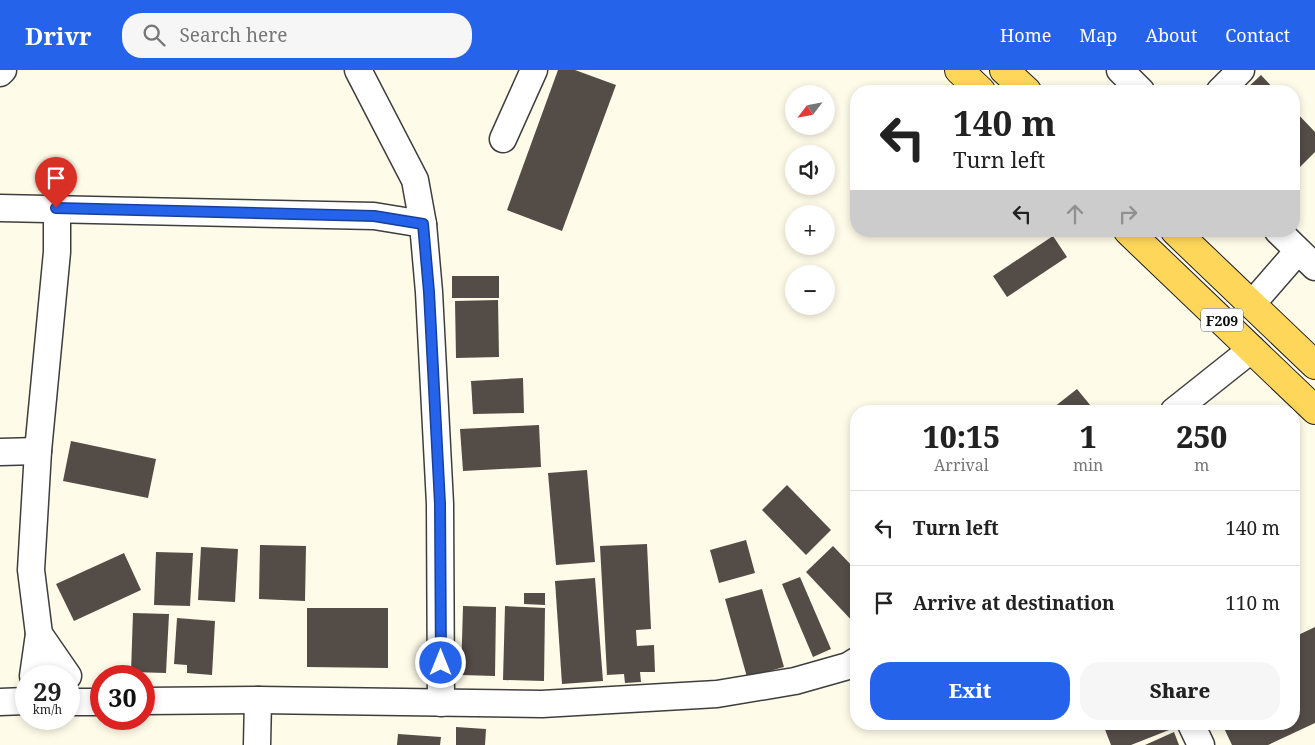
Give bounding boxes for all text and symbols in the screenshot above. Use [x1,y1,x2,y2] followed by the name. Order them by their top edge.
[122,13,472,58] search box
[25,19,92,52] text: Drivr
[140,21,168,49] icon: search
[180,22,287,48] text: Search here
[1000,23,1051,47] text: Home
[1079,23,1117,47] text: Map
[1145,23,1197,47] text: About
[1225,23,1290,47] text: Contact
[785,85,835,135] north arrow
[785,85,835,315] map controls
[953,99,1056,146] text: 140 m
[870,105,935,170] icon: left
[953,144,1045,174] text: Turn left
[785,145,835,195] button: sound
[35,157,77,208] pin
[42,164,70,192] icon: arrive
[1008,200,1036,228] icon: left
[1061,200,1089,228] icon: ahead
[1114,200,1142,228] icon: right
[785,205,835,255] button: +
[785,265,835,315] button: −
[1201,308,1243,332] road number: F209
[923,416,1000,457] text: 10:15
[1080,416,1097,457] text: 1
[1176,416,1227,457] text: 250
[934,454,989,476] text: Arrival
[1073,454,1103,476] text: min
[1194,454,1209,476] text: m
[870,514,898,542] icon: left
[913,515,999,541] text: Turn left
[1225,515,1280,541] text: 140 m
[870,589,898,617] icon: arrive
[913,590,1115,616] text: Arrive at destination
[1225,590,1280,616] text: 110 m
[414,636,466,688] position arrow
[870,662,1070,720] button: Exit
[1080,662,1280,720] button: Share
[90,665,155,730] speed limit sign: 30
[33,674,62,708] text: 29
[33,701,62,718] text: km/h

